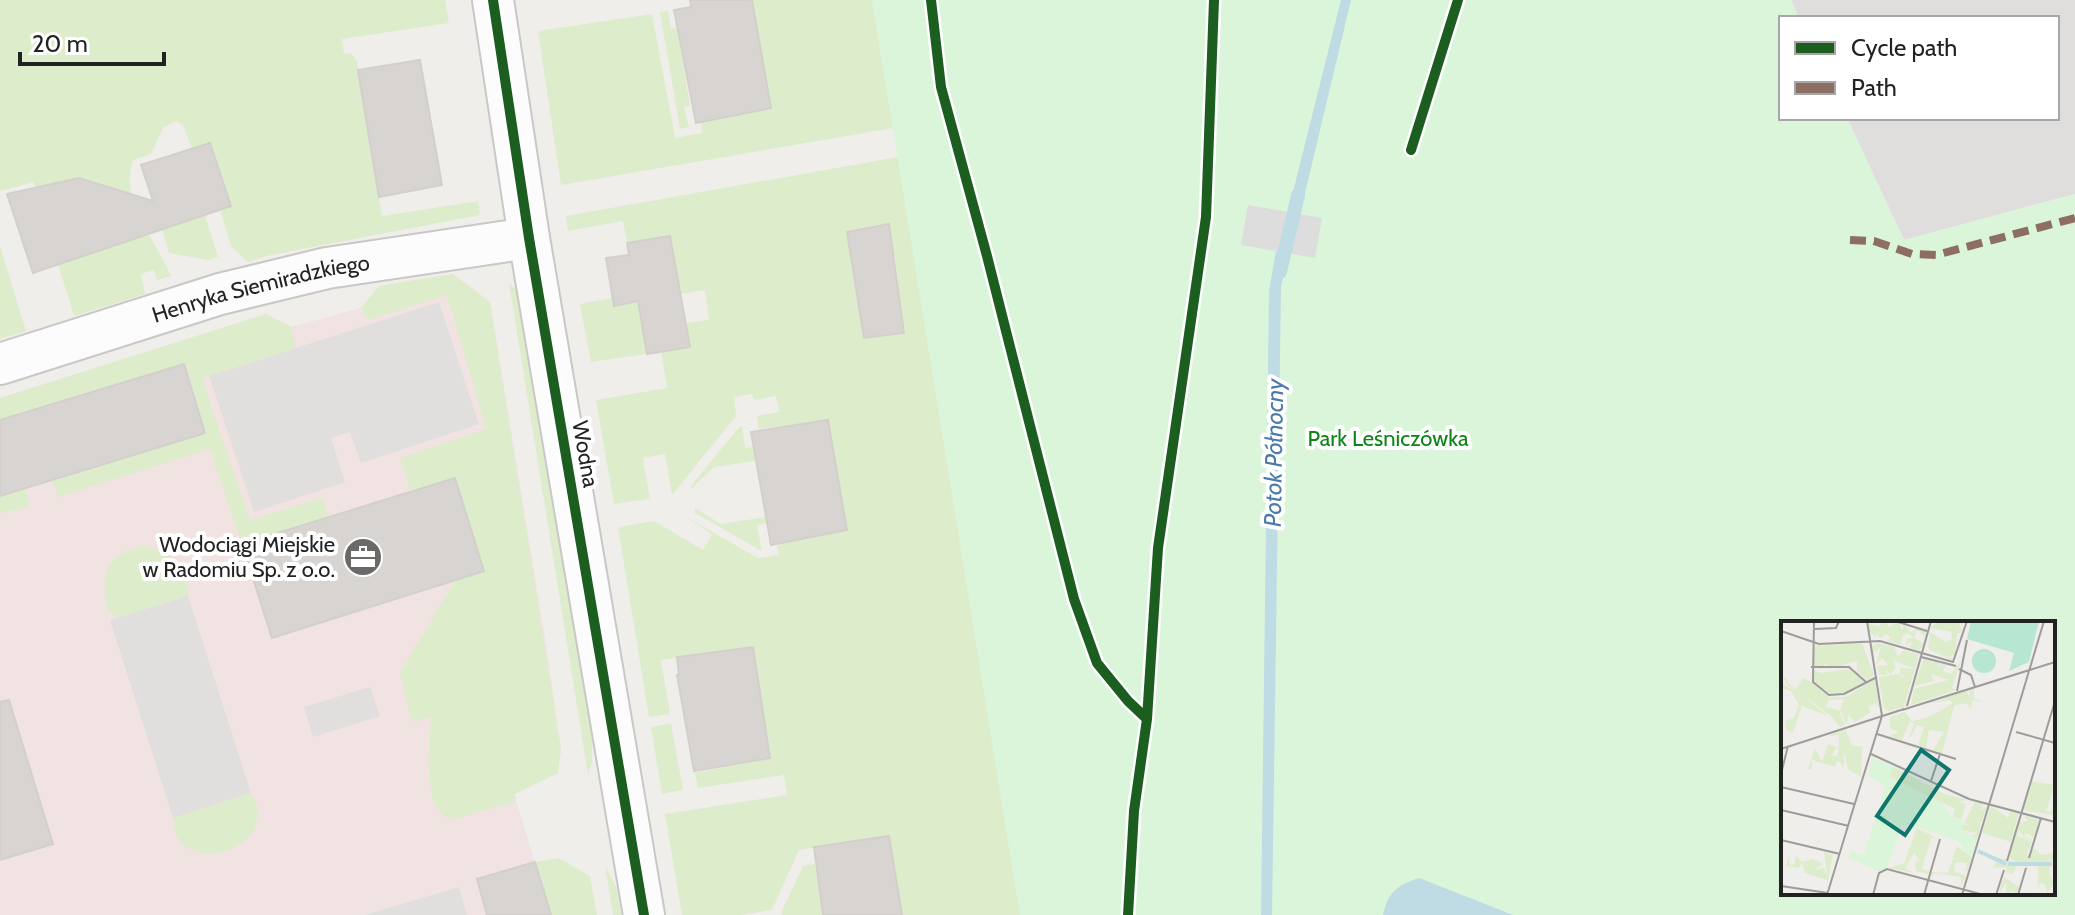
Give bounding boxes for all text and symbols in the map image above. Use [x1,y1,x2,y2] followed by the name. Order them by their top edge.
[20,16,164,66] scale bar
[1779,16,2059,120] legend
[32,29,88,58] text: 20 m
[1851,33,1957,62] text: Cycle path
[1851,73,1897,102] text: Path
[149,249,371,329] street label: Henryka Siemiradzkiego
[1258,378,1289,527] water label: Potok Północny
[566,419,605,490] street label: Wodna
[1307,425,1469,452] park label: Park Leśniczówka
[142,531,335,583] place label: Wodociągi Miejskie w Radomiu Sp. z o.o.
[342,536,384,578] office icon: Wodociągi Miejskie w Radomiu Sp. z o.o.
[1781,621,2055,895] inset map

